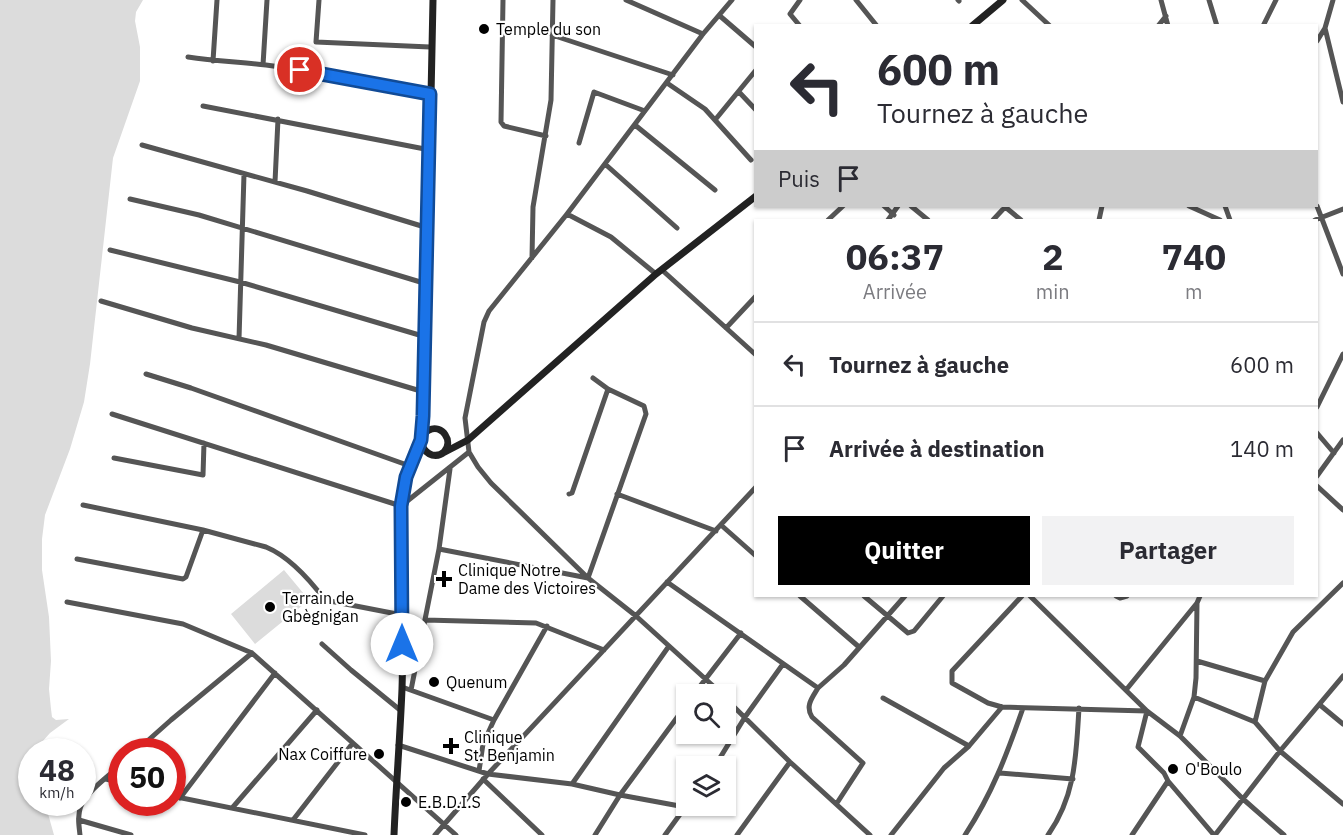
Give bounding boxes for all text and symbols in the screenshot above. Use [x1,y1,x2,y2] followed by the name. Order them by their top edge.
[496,19,601,39] place label: Temple du son
[477,22,491,36] marker: Temple du son
[877,42,1000,97] text: 600 m
[274,44,325,95] pin
[778,48,856,126] icon: left
[283,53,316,86] icon: arrive
[877,95,1088,130] text: Tournez à gauche
[832,162,865,195] icon: arrive
[778,164,820,193] text: Puis
[846,233,944,280] text: 06:37
[1042,233,1064,280] text: 2
[1161,233,1226,280] text: 740
[863,278,927,305] text: Arrivée
[1036,278,1070,305] text: min
[1185,278,1203,305] text: m
[778,348,811,381] icon: left
[829,350,1009,379] text: Tournez à gauche
[1230,350,1294,379] text: 600 m
[778,432,811,465] icon: arrive
[829,434,1045,463] text: Arrivée à destination
[1230,434,1294,463] text: 140 m
[778,516,1030,585] button: Quitter
[1042,516,1294,585] button: Partager
[458,560,596,598] place label: Clinique Notre Dame des Victoires
[435,570,453,588] marker: Clinique Notre Dame des Victoires
[282,588,359,626] place label: Terrain de Gbègnigan
[263,600,277,614] marker: Terrain de Gbègnigan
[370,612,434,676] position arrow
[446,672,507,692] place label: Quenum
[427,675,441,689] marker: Quenum
[676,684,736,816] map controls
[676,684,736,744] button: search
[464,727,555,765] place label: Clinique St. Benjamin
[442,737,460,755] marker: Clinique St. Benjamin
[108,738,186,816] speed limit sign: 50
[278,744,367,764] place label: Nax Coiffure
[372,747,386,761] marker: Nax Coiffure
[39,750,75,789] text: 48
[676,756,736,816] button: layers
[1185,759,1242,779] place label: O'Boulo
[1166,762,1180,776] marker: O'Boulo
[39,783,75,802] text: km/h
[418,792,481,812] place label: E.B.D.I.S
[399,795,413,809] marker: E.B.D.I.S

